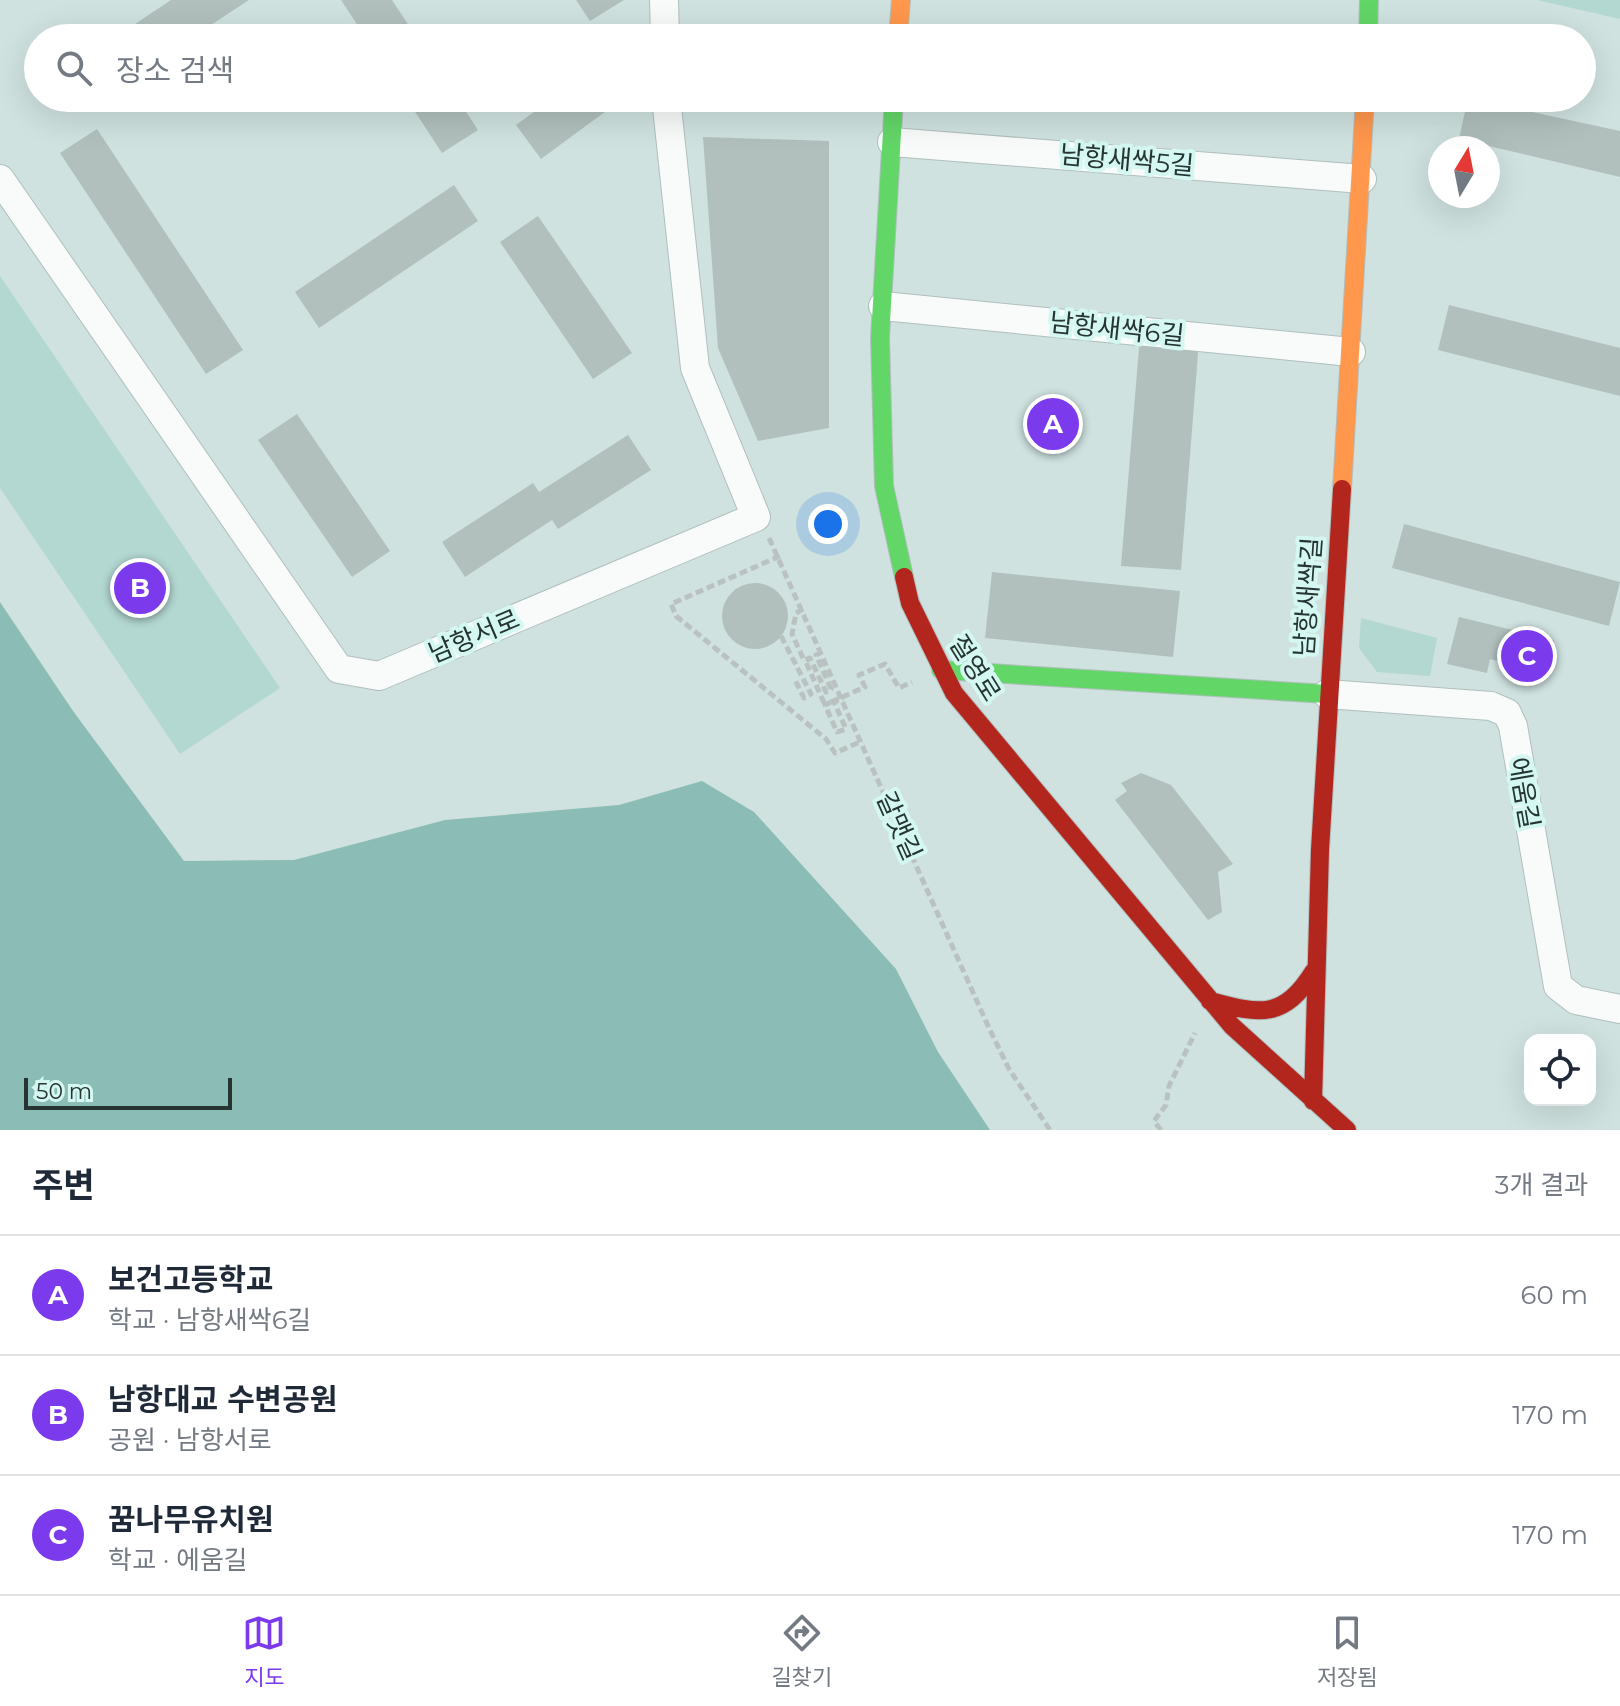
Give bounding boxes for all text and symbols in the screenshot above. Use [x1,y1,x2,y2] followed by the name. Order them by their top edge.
[24,24,1596,112] search box
[52,46,96,90] icon: search
[116,52,234,89] text: 장소 검색
[1428,136,1500,208] north arrow
[1059,138,1195,182] street label: 남항새싹5길
[1048,306,1186,352] street label: 남항새싹6길
[1027,394,1079,454] pin: A
[808,504,848,544] your location
[1288,536,1328,658] street label: 남항새싹길
[114,558,166,618] pin: B
[424,603,524,669] street label: 남항서로
[1501,626,1553,686] pin: C
[942,629,1008,707] street label: 절영로
[1502,755,1546,831] street label: 에움길
[870,787,928,865] street label: 갈맷길
[1524,1034,1596,1106] map controls
[1524,1034,1596,1106] button: locate
[24,1074,232,1110] scale bar
[36,1078,92,1105] text: 50 m
[32,1164,95,1206] text: 주변
[1495,1169,1588,1201] text: 3개 결과
[108,1261,274,1298] text: 보건고등학교
[48,1279,68,1311] text: A
[1521,1279,1588,1311] text: 60 m
[108,1304,311,1336] text: 학교 · 남항새싹6길
[108,1381,337,1418] text: 남항대교 수변공원
[48,1399,68,1431] text: B
[1512,1399,1588,1431] text: 170 m
[108,1424,272,1456] text: 공원 · 남항서로
[108,1501,274,1538] text: 꿈나무유치원
[49,1519,67,1551] text: C
[1512,1519,1588,1551] text: 170 m
[108,1544,248,1576] text: 학교 · 에움길
[242,1611,286,1691] tab: 지도
[771,1611,832,1691] tab: 길찾기
[1317,1611,1378,1691] tab: 저장됨

